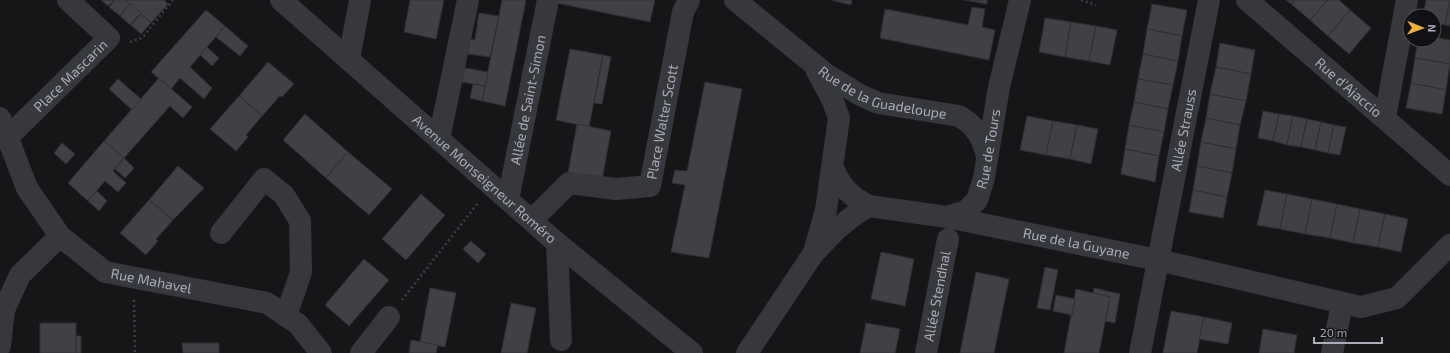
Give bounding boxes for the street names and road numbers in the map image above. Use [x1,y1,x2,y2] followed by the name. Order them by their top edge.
[506,33,549,166] street label: Allée de Saint-Simon
[30,36,111,115] street label: Place Mascarin
[1312,54,1386,121] street label: Rue d'Ajaccio
[815,62,948,122] street label: Rue de la Guadeloupe
[642,63,681,181] street label: Place Walter Scott
[1167,87,1199,173] street label: Allée Strauss
[972,108,1003,191] street label: Rue de Tours
[409,111,560,247] street label: Avenue Monseigneur Roméro
[1022,224,1131,262] street label: Rue de la Guyane
[919,248,954,343] street label: Allée Stendhal
[109,264,194,297] street label: Rue Mahavel

